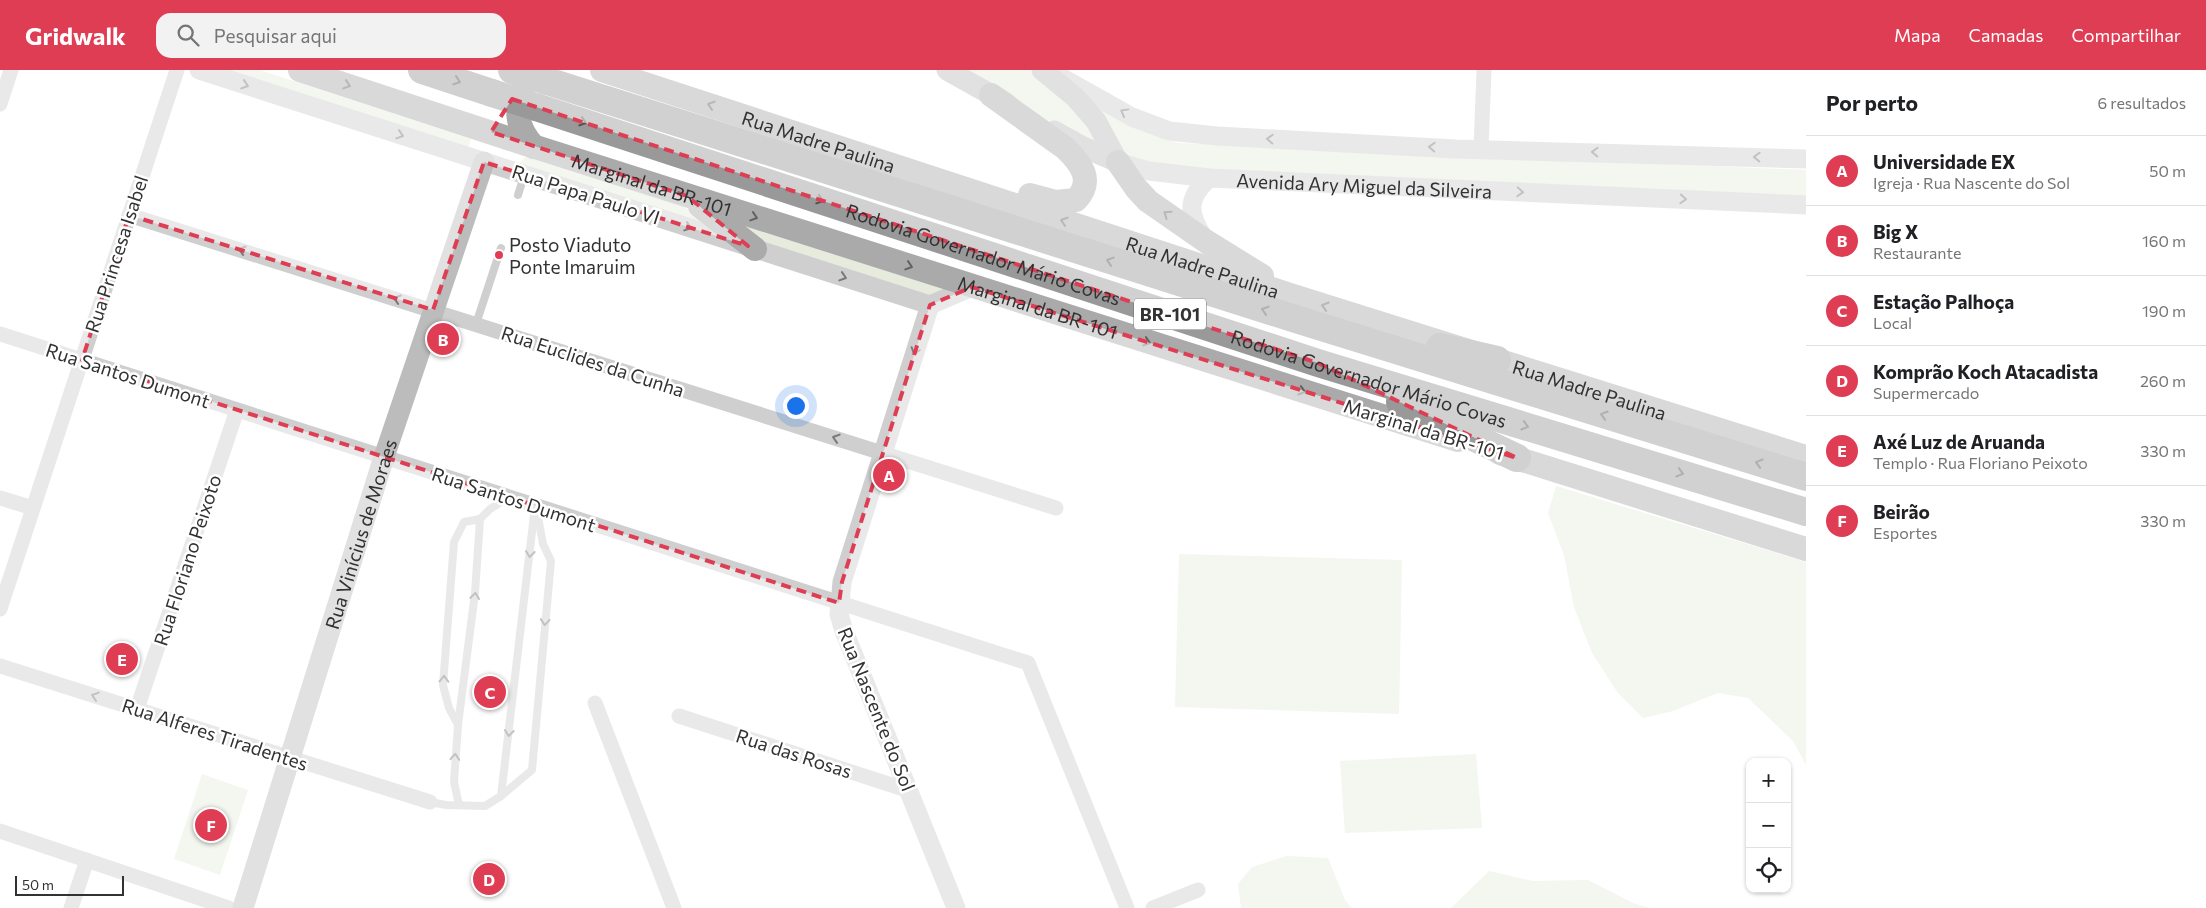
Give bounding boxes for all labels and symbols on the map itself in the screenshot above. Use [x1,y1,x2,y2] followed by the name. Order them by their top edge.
[452,76,461,86] one-way arrow
[241,79,249,89] one-way arrow
[342,80,350,90] one-way arrow
[708,101,716,111] one-way arrow
[739,105,898,177] street label: Rua Madre Paulina
[1121,108,1130,118] one-way arrow
[578,117,586,127] one-way arrow
[396,129,404,139] one-way arrow
[1266,133,1274,144] one-way arrow
[1428,142,1436,153] one-way arrow
[1591,147,1599,158] one-way arrow
[569,148,735,220] street label: Marginal da BR-101
[1753,152,1761,163] one-way arrow
[509,159,663,229] street label: Rua Papa Paulo VI
[1236,168,1493,202] street label: Avenida Ary Miguel da Silveira
[80,173,152,335] street label: Rua Princesa Isabel
[1517,187,1525,197] one-way arrow
[816,194,824,204] one-way arrow
[1679,194,1687,205] one-way arrow
[843,198,1124,309] street label: Rodovia Governador Mário Covas
[749,211,757,221] one-way arrow
[1163,211,1172,220] one-way arrow
[1061,216,1069,226] one-way arrow
[684,221,692,231] one-way arrow
[1123,231,1282,302] street label: Rua Madre Paulina
[509,233,636,278] place label: Posto Viaduto Ponte Imaruim
[239,246,247,256] one-way arrow
[493,249,505,261] marker: Posto Viaduto Ponte Imaruim
[1107,256,1115,266] one-way arrow
[904,261,912,271] one-way arrow
[955,270,1121,343] street label: Marginal da BR-101
[838,271,847,281] one-way arrow
[394,294,402,304] one-way arrow
[1134,298,1206,330] road number: BR-101
[1322,302,1330,312] one-way arrow
[1261,306,1270,316] one-way arrow
[427,320,459,358] pin: B
[499,321,687,401] street label: Rua Euclides da Cunha
[1228,324,1510,432] street label: Rodovia Governador Mário Covas
[1142,337,1150,347] one-way arrow
[43,338,213,412] street label: Rua Santos Dumont
[911,347,921,355] one-way arrow
[1510,354,1669,424] street label: Rua Madre Paulina
[1297,386,1305,396] one-way arrow
[783,393,809,419] your location
[1341,394,1507,464] street label: Marginal da BR-101
[1601,411,1609,421] one-way arrow
[1520,420,1529,430] one-way arrow
[832,434,840,444] one-way arrow
[319,436,401,632] street label: Rua Vinícius de Moraes
[873,456,905,494] pin: A
[1756,459,1764,469] one-way arrow
[429,462,599,536] street label: Rua Santos Dumont
[1676,468,1684,478] one-way arrow
[148,472,226,648] street label: Rua Floriano Peixoto
[525,550,536,558] one-way arrow
[469,592,480,600] one-way arrow
[539,618,550,626] one-way arrow
[834,624,920,794] street label: Rua Nascente do Sol
[106,640,138,678] pin: E
[474,673,506,711] pin: C
[439,675,449,683] one-way arrow
[91,691,99,701] one-way arrow
[119,693,311,775] street label: Rua Alferes Tiradentes
[733,723,855,783] street label: Rua das Rosas
[504,729,515,737] one-way arrow
[450,753,461,761] one-way arrow
[195,806,227,844] pin: F
[473,860,505,898] pin: D
[15,873,124,896] scale bar

